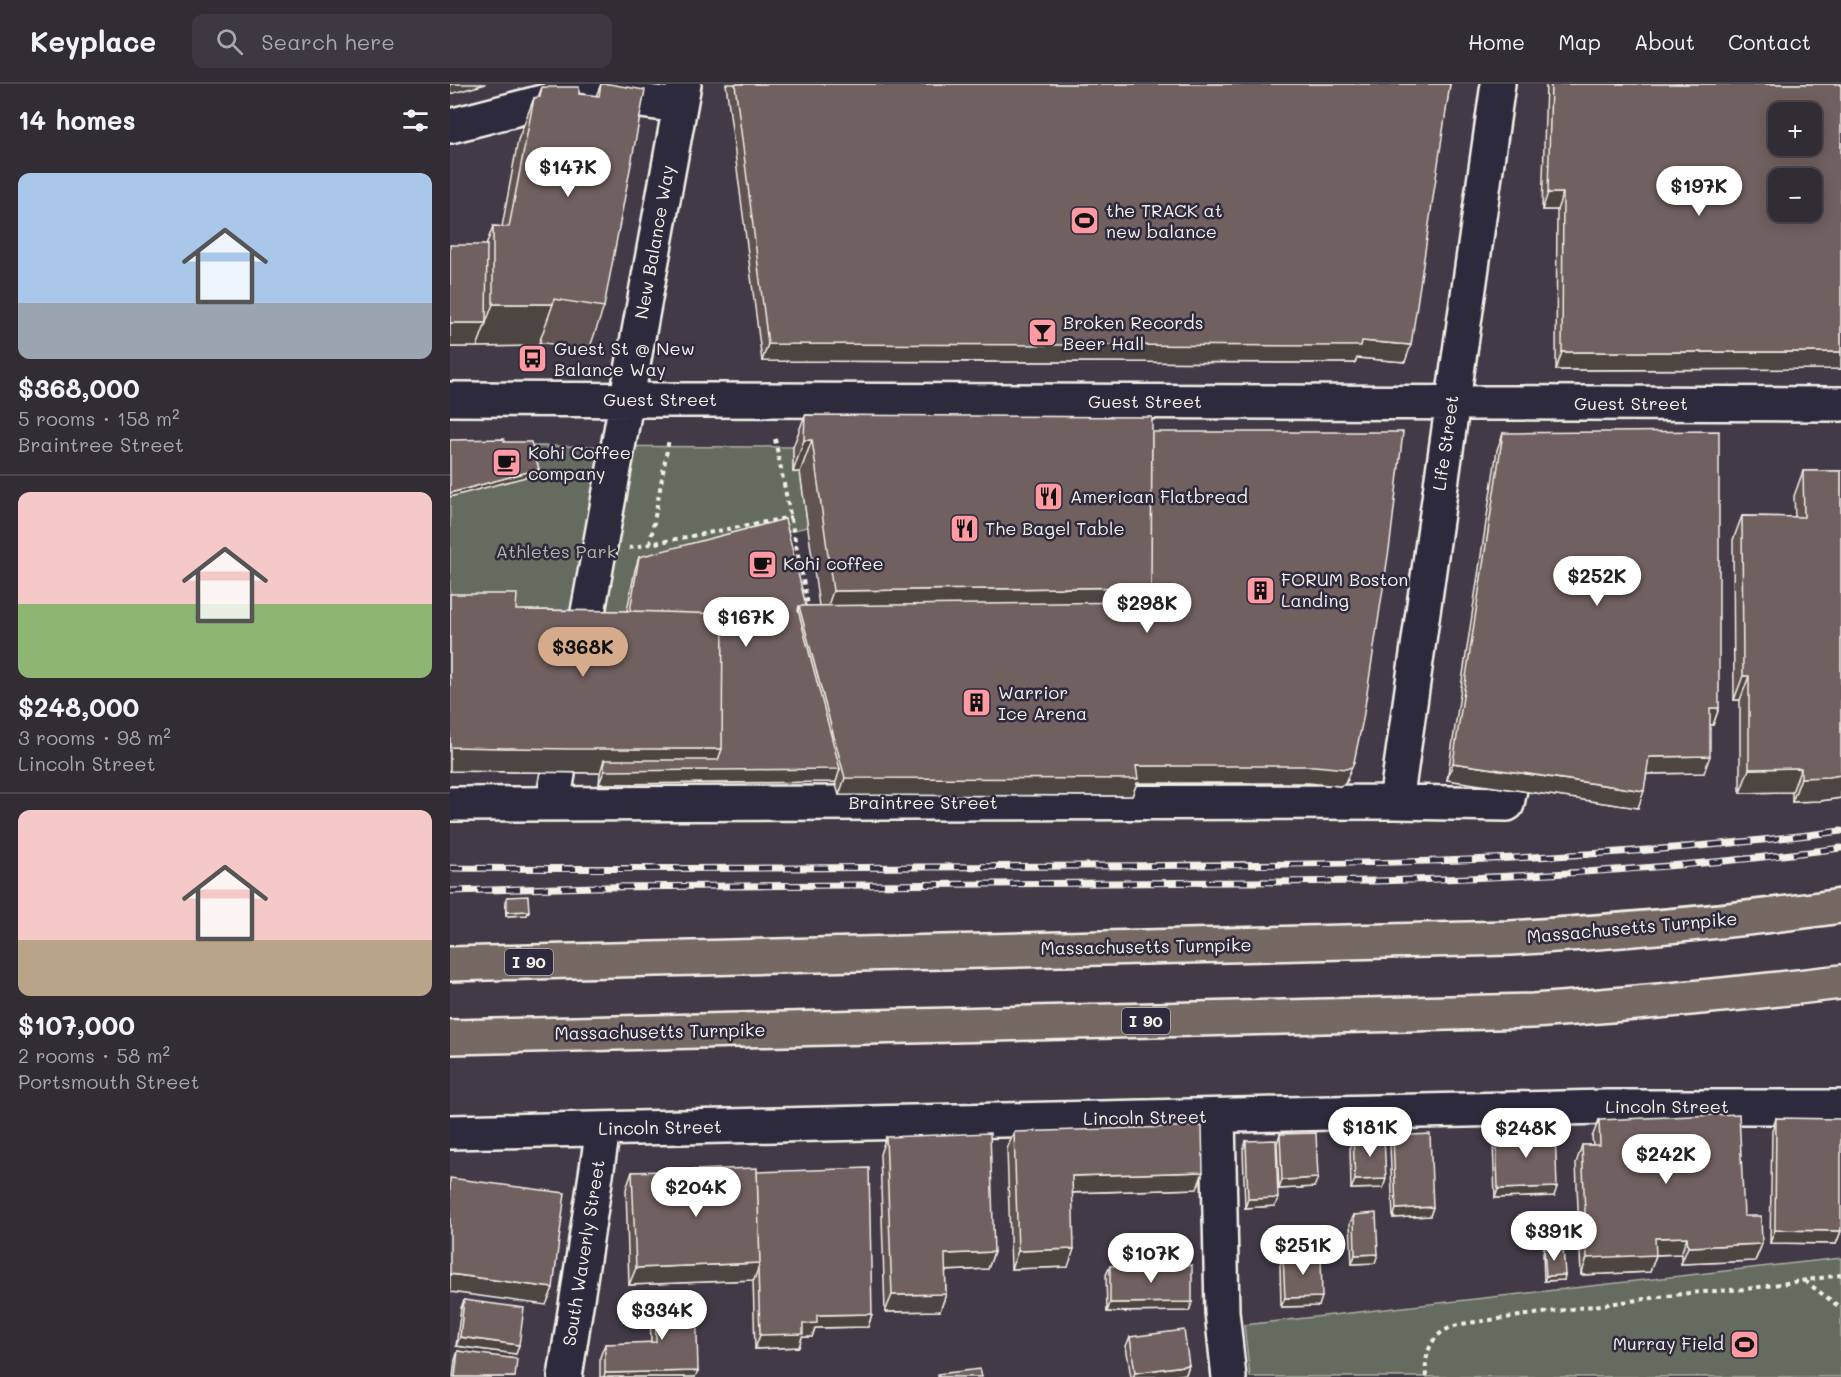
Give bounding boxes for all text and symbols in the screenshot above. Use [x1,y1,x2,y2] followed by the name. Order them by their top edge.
[192,14,612,68] search box
[30,23,156,59] text: Keyplace
[213,25,246,58] icon: search
[261,27,395,56] text: Search here
[1468,28,1525,55] text: Home
[1558,28,1601,55] text: Map
[1634,28,1695,55] text: About
[1728,28,1811,55] text: Contact
[1768,102,1822,222] map controls
[1768,102,1822,156] button: +
[18,103,136,137] text: 14 homes
[399,104,432,137] icon: filters
[526,147,610,198] pin: $147K
[539,153,597,179] text: $147K
[629,163,679,321] street label: New Balance Way
[1657,166,1741,217] pin: $197K
[1768,168,1822,222] button: −
[1670,172,1728,198] text: $197K
[1106,198,1223,243] place label: the TRACK at new balance
[1069,205,1101,237] sports icon: the TRACK at new balance
[171,212,279,320] icon: home
[1063,310,1203,355] place label: Broken Records Beer Hall
[1026,317,1058,349] bar icon: Broken Records Beer Hall
[554,336,695,381] place label: Guest St @ New Balance Way
[517,343,549,375] bus stop icon: Guest St @ New Balance Way
[18,371,140,405] text: $368,000
[603,387,717,411] street label: Guest Street
[1088,389,1202,413] street label: Guest Street
[1574,391,1688,415] street label: Guest Street
[1426,394,1464,492] street label: Life Street
[18,405,180,431] text: 5 rooms · 158 m²
[18,431,184,457] text: Braintree Street
[528,440,631,485] place label: Kohi Coffee company
[491,447,523,479] cafe icon: Kohi Coffee company
[1033,481,1065,513] restaurant icon: American Flatbread
[1070,484,1248,508] place label: American Flatbread
[948,513,980,545] restaurant icon: The Bagel Table
[985,516,1125,540] place label: The Bagel Table
[171,531,279,639] icon: home
[496,539,616,563] park label: Athletes Park
[746,548,778,580] cafe icon: Kohi coffee
[783,551,884,575] place label: Kohi coffee
[1555,556,1639,607] pin: $252K
[1567,562,1627,588] text: $252K
[1281,567,1408,612] place label: FORUM Boston Landing
[1244,574,1276,606] building icon: FORUM Boston Landing
[1105,583,1189,634] pin: $298K
[1116,589,1178,615] text: $298K
[704,597,788,648] pin: $167K
[717,603,775,629] text: $167K
[541,627,625,678] pin: $368K
[552,633,614,659] text: $368K
[998,680,1087,725] place label: Warrior Ice Arena
[961,687,993,719] building icon: Warrior Ice Arena
[18,690,139,724] text: $248,000
[18,724,171,750] text: 3 rooms · 98 m²
[18,750,156,776] text: Lincoln Street
[848,790,998,814] street label: Braintree Street
[171,849,279,957] icon: home
[1526,906,1738,948] street label: Massachusetts Turnpike
[1040,932,1252,960] street label: Massachusetts Turnpike
[505,949,553,975] road number: I 90
[18,1008,135,1042] text: $107,000
[1122,1008,1170,1034] road number: I 90
[554,1017,766,1045] street label: Massachusetts Turnpike
[18,1042,170,1068] text: 2 rooms · 58 m²
[18,1068,200,1094] text: Portsmouth Street
[1605,1094,1729,1118] street label: Lincoln Street
[1083,1104,1207,1130] street label: Lincoln Street
[1328,1107,1412,1158] pin: $181K
[1484,1108,1568,1159] pin: $248K
[1342,1113,1398,1139] text: $181K
[598,1114,722,1140] street label: Lincoln Street
[1495,1114,1557,1140] text: $248K
[1624,1134,1708,1185] pin: $242K
[1636,1140,1696,1166] text: $242K
[556,1158,610,1348] street label: South Waverly Street
[654,1167,738,1218] pin: $204K
[665,1173,727,1199] text: $204K
[1512,1211,1596,1262] pin: $391K
[1525,1217,1583,1243] text: $391K
[1261,1225,1345,1276] pin: $251K
[1274,1231,1332,1257] text: $251K
[1109,1233,1193,1284] pin: $107K
[1122,1239,1180,1265] text: $107K
[620,1290,704,1341] pin: $334K
[631,1296,693,1322] text: $334K
[1729,1328,1761,1360] sports icon: Murray Field
[1613,1331,1724,1355] place label: Murray Field

